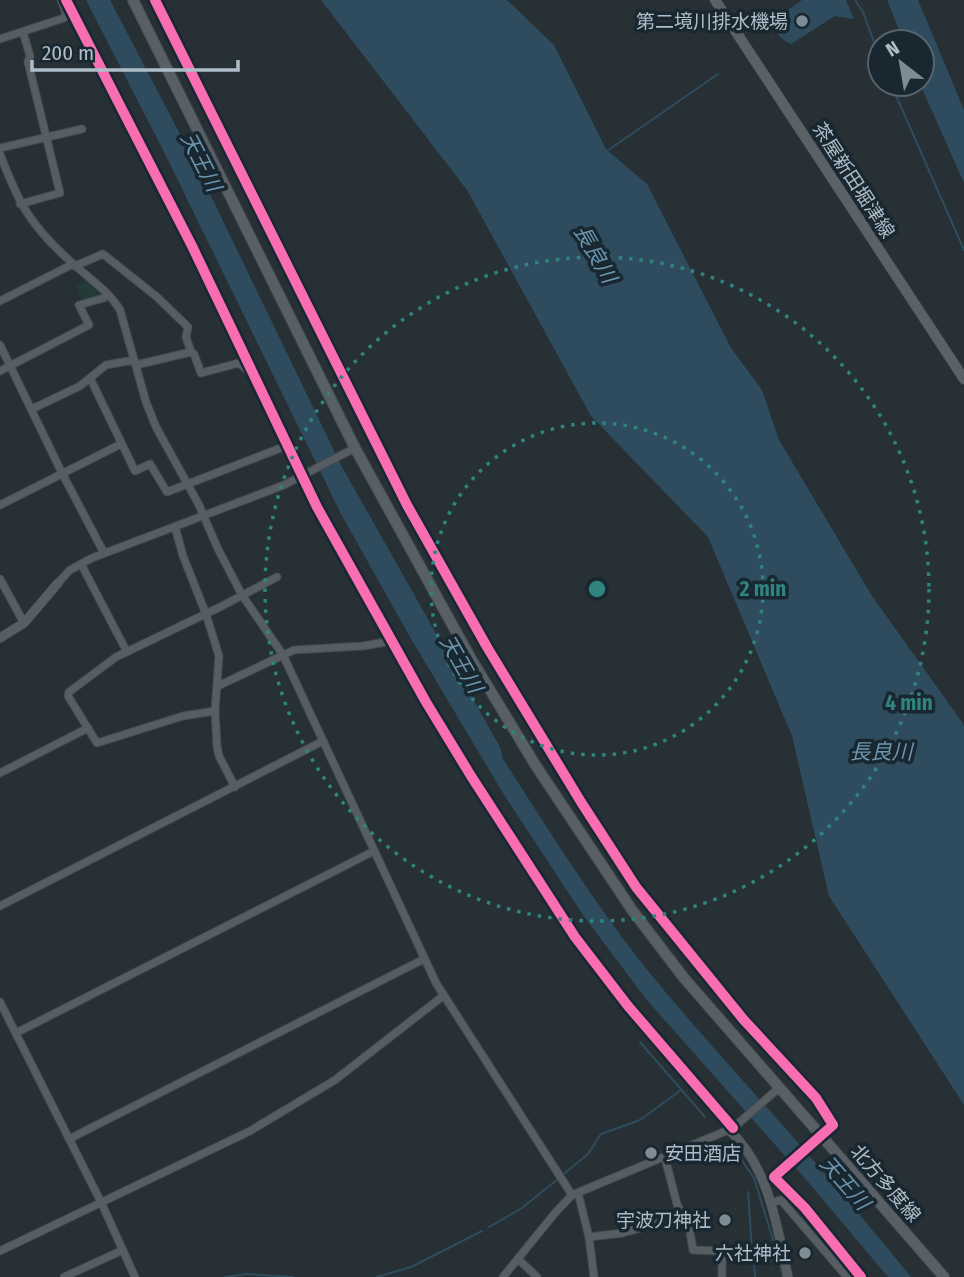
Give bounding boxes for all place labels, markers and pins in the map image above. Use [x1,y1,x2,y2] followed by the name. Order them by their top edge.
[636,10,788,33] place label: 第二境川排水機場
[794,13,810,29] marker: 第二境川排水機場
[585,577,609,601] centre of rings
[665,1142,741,1165] place label: 安田酒店
[643,1145,659,1161] marker: 安田酒店
[616,1209,711,1232] place label: 宇波刀神社
[717,1212,733,1228] marker: 宇波刀神社
[715,1242,791,1265] place label: 六社神社
[797,1245,813,1261] marker: 六社神社

